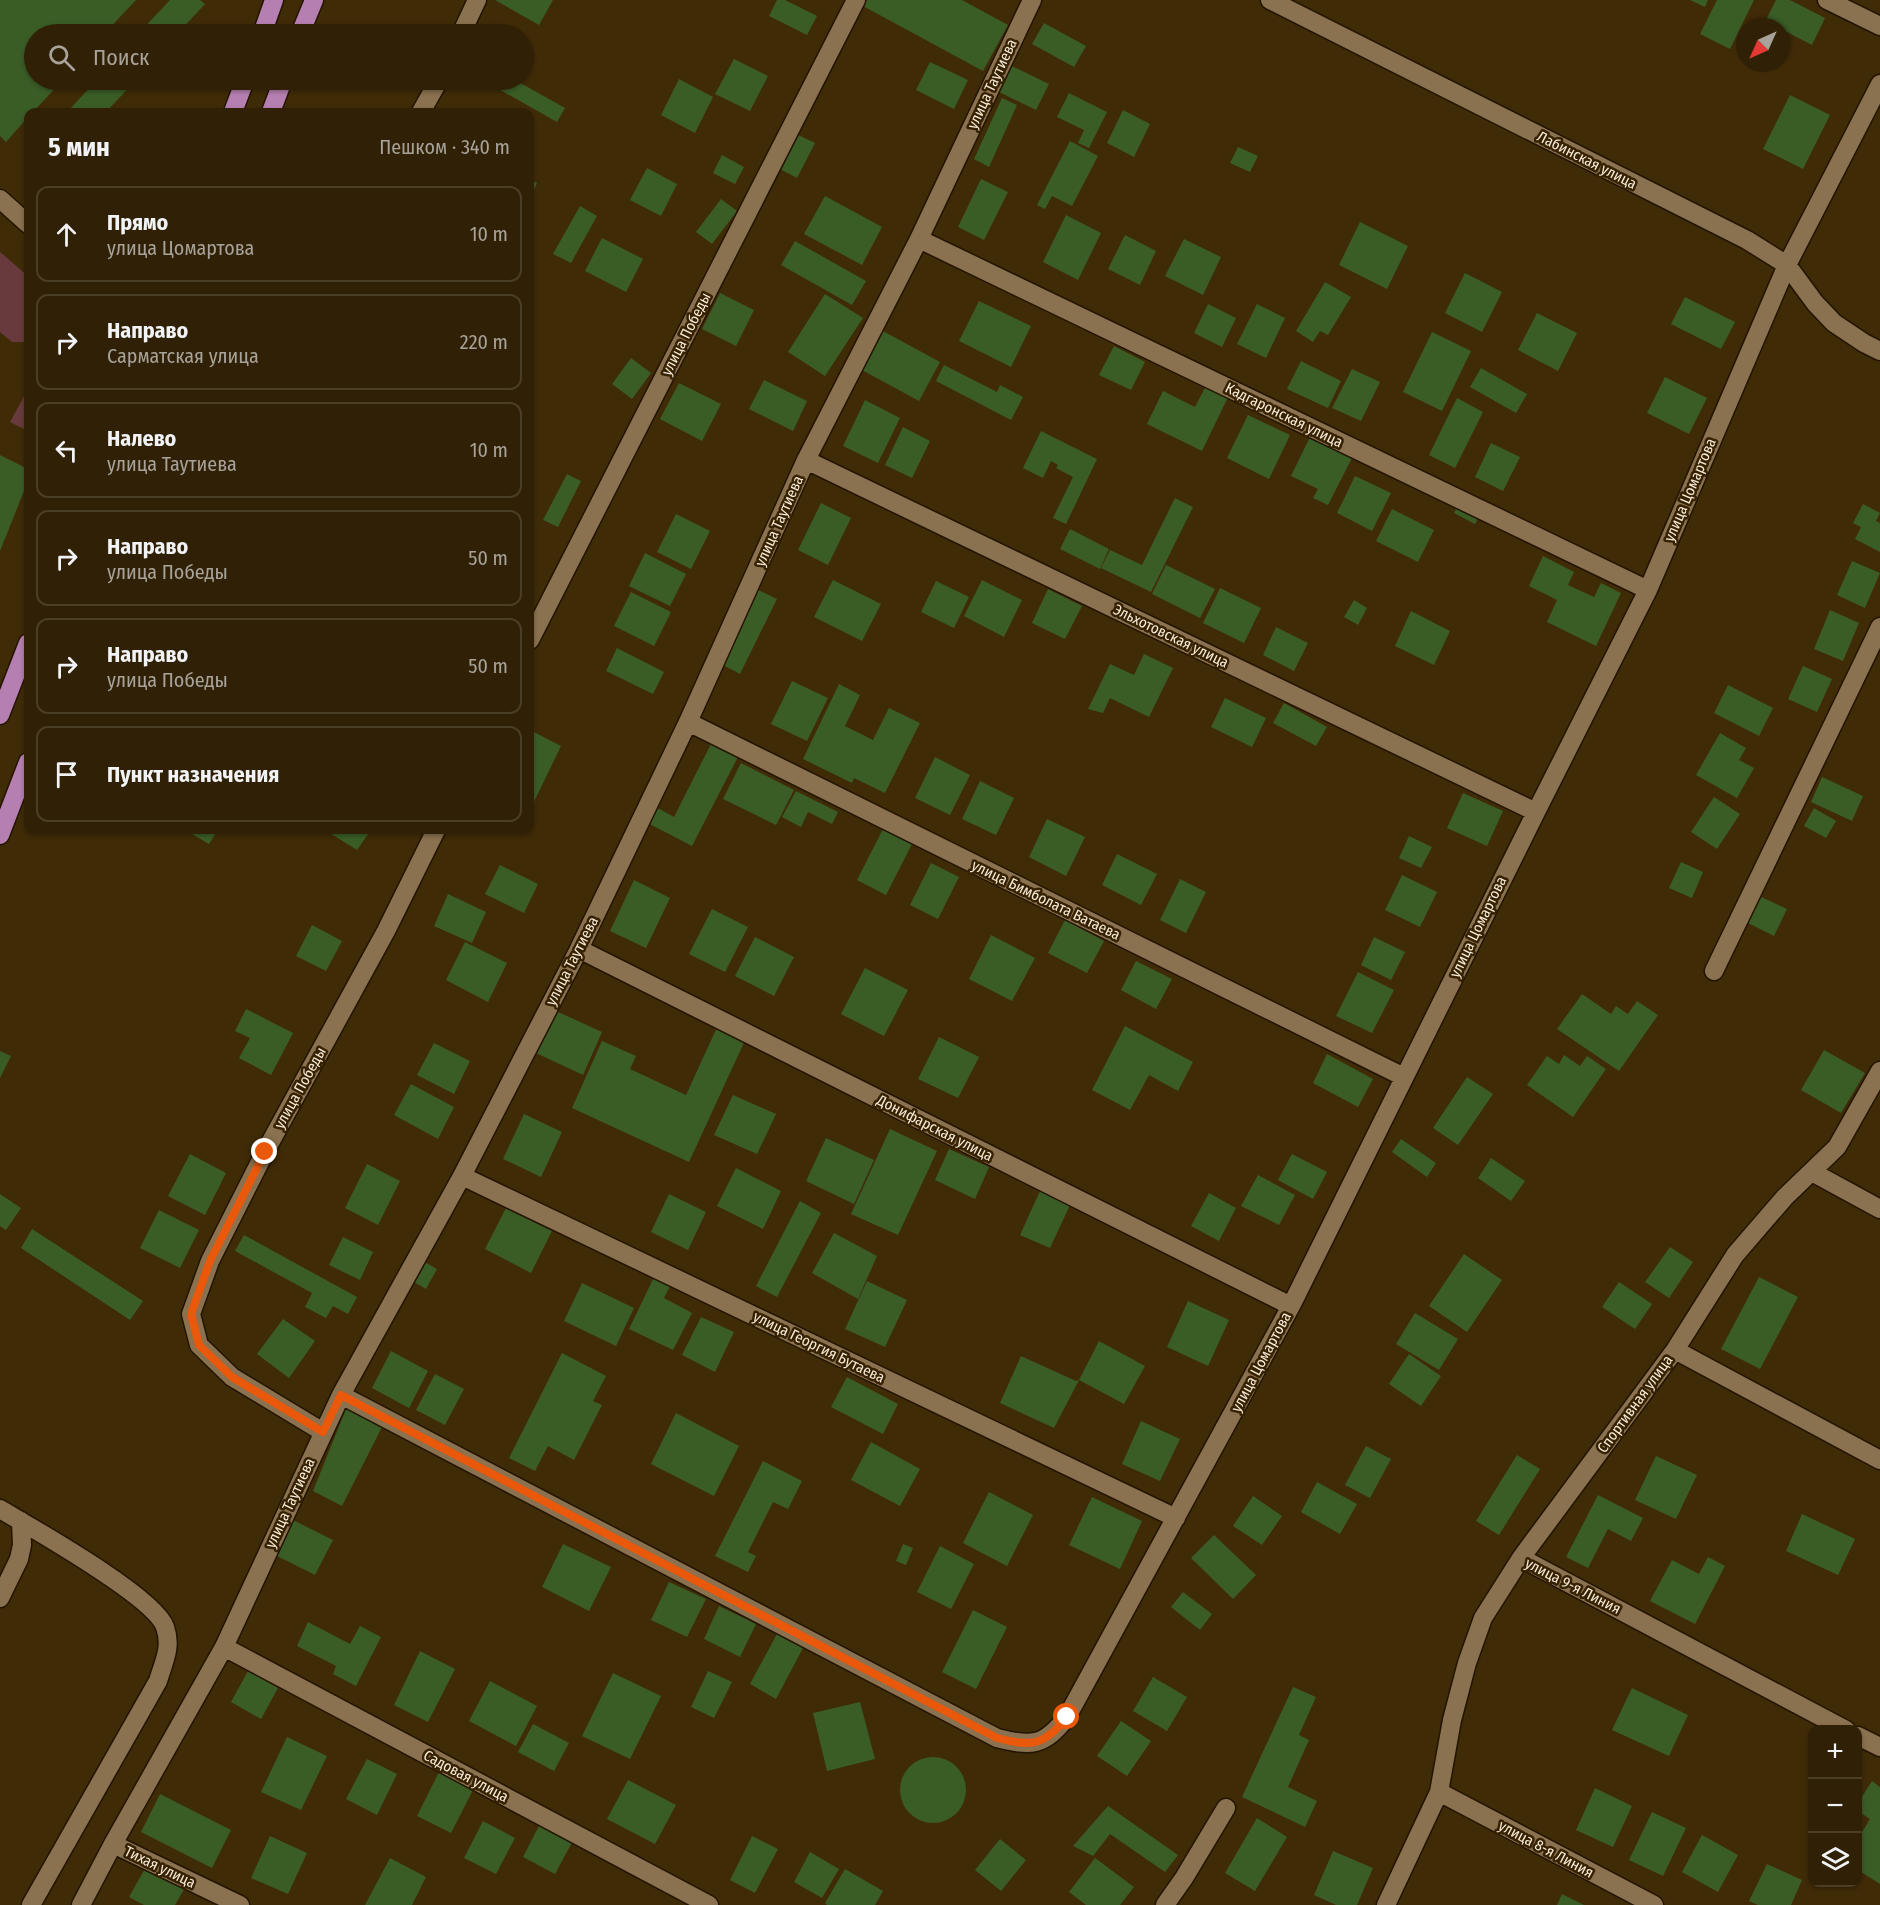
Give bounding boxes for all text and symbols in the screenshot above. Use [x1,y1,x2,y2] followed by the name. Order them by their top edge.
[1736,18,1790,72] north arrow
[24,24,534,90] search box
[963,36,1021,132] street label: улица Таутиева
[45,41,78,74] icon: search
[93,44,149,71] text: Поиск
[1534,127,1640,193] street label: Лабинская улица
[48,132,110,163] text: 5 мин
[379,135,510,159] text: Пешком · 340 m
[107,209,168,236] text: Прямо
[50,218,83,251] icon: ahead
[470,222,508,246] text: 10 m
[107,236,254,260] text: улица Цомартова
[657,290,715,378] street label: улица Победы
[107,317,188,344] text: Направо
[50,326,83,359] icon: right
[460,330,508,354] text: 220 m
[107,344,259,368] text: Сарматская улица
[1222,379,1346,451] street label: Кадгаронская улица
[107,425,176,452] text: Налево
[50,434,83,467] icon: left
[1660,436,1720,544] street label: улица Цомартова
[470,438,508,462] text: 10 m
[107,452,237,476] text: улица Таутиева
[751,473,807,569] street label: улица Таутиева
[107,533,188,560] text: Направо
[50,542,83,575] icon: right
[468,546,508,570] text: 50 m
[107,560,228,584] text: улица Победы
[1110,600,1232,672] street label: Эльхотовская улица
[107,641,188,668] text: Направо
[50,650,83,683] icon: right
[468,654,508,678] text: 50 m
[107,668,228,692] text: улица Победы
[50,758,83,791] icon: arrive
[107,761,279,788] text: Пункт назначения
[969,856,1123,944] street label: улица Бимболата Ватаева
[1446,873,1510,981] street label: улица Цомартова
[542,914,602,1008] street label: улица Таутиева
[270,1044,330,1132] street label: улица Победы
[873,1091,996,1165] street label: Донифарская улица
[251,1138,277,1164] route end
[750,1307,888,1387] street label: улица Георгия Бутаева
[1227,1309,1295,1415] street label: улица Цомартова
[1593,1352,1677,1456] street label: Спортивная улица
[261,1455,319,1551] street label: улица Таутиева
[1522,1554,1624,1618] street label: улица 9-я Линия
[1053,1703,1079,1729] route start
[1808,1725,1862,1887] map controls
[1808,1725,1862,1779] button: +
[420,1746,512,1806] street label: Садовая улица
[1808,1779,1862,1833] button: −
[1495,1816,1597,1882] street label: улица 8-я Линия
[1808,1833,1862,1887] button: layers
[122,1842,198,1892] street label: Тихая улица

